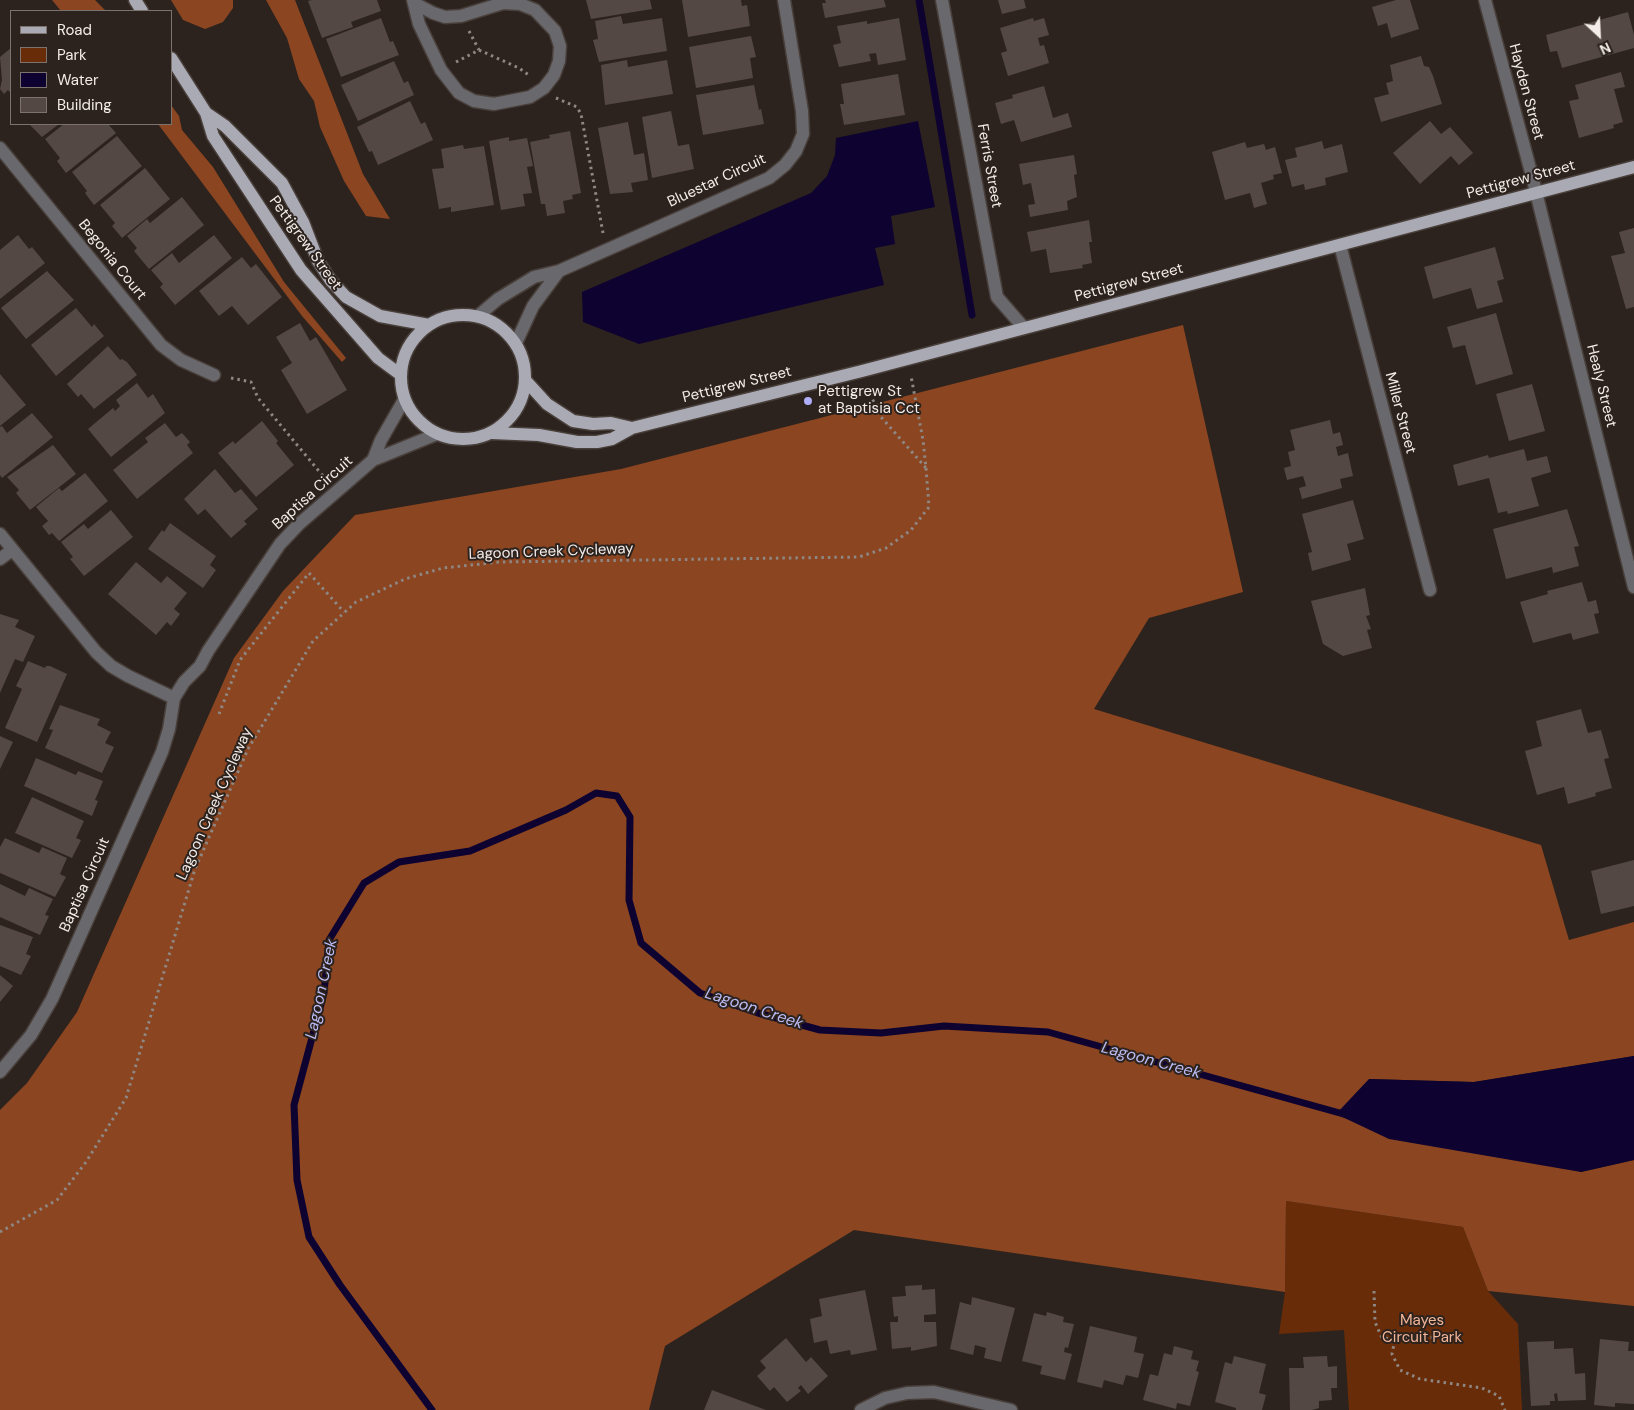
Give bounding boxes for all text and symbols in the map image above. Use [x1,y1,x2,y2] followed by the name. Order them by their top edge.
[10,10,172,125] legend
[1574,10,1624,60] north arrow
[57,20,92,40] text: Road
[1597,38,1614,59] text: N
[1505,42,1547,142] street label: Hayden Street
[57,45,87,65] text: Park
[57,70,98,90] text: Water
[57,95,112,115] text: Building
[973,123,1005,209] street label: Ferris Street
[665,150,769,212] street label: Bluestar Circuit
[1465,157,1577,203] street label: Pettigrew Street
[265,193,345,293] street label: Pettigrew Street
[74,216,150,304] street label: Begonia Court
[1073,260,1185,306] street label: Pettigrew Street
[1582,343,1620,429] street label: Healy Street
[681,363,793,407] street label: Pettigrew Street
[1381,370,1419,456] street label: Miller Street
[818,383,920,418] place label: Pettigrew St at Baptisia Cct
[802,395,814,407] marker: Pettigrew St at Baptisia Cct
[269,452,357,534] street label: Baptisa Circuit
[468,540,634,564] street label: Lagoon Creek Cycleway
[173,725,257,883] street label: Lagoon Creek Cycleway
[56,835,114,935] street label: Baptisa Circuit
[302,937,342,1041] water label: Lagoon Creek
[702,984,806,1034] water label: Lagoon Creek
[1099,1038,1203,1084] water label: Lagoon Creek
[1382,1312,1462,1347] park label: Mayes Circuit Park

